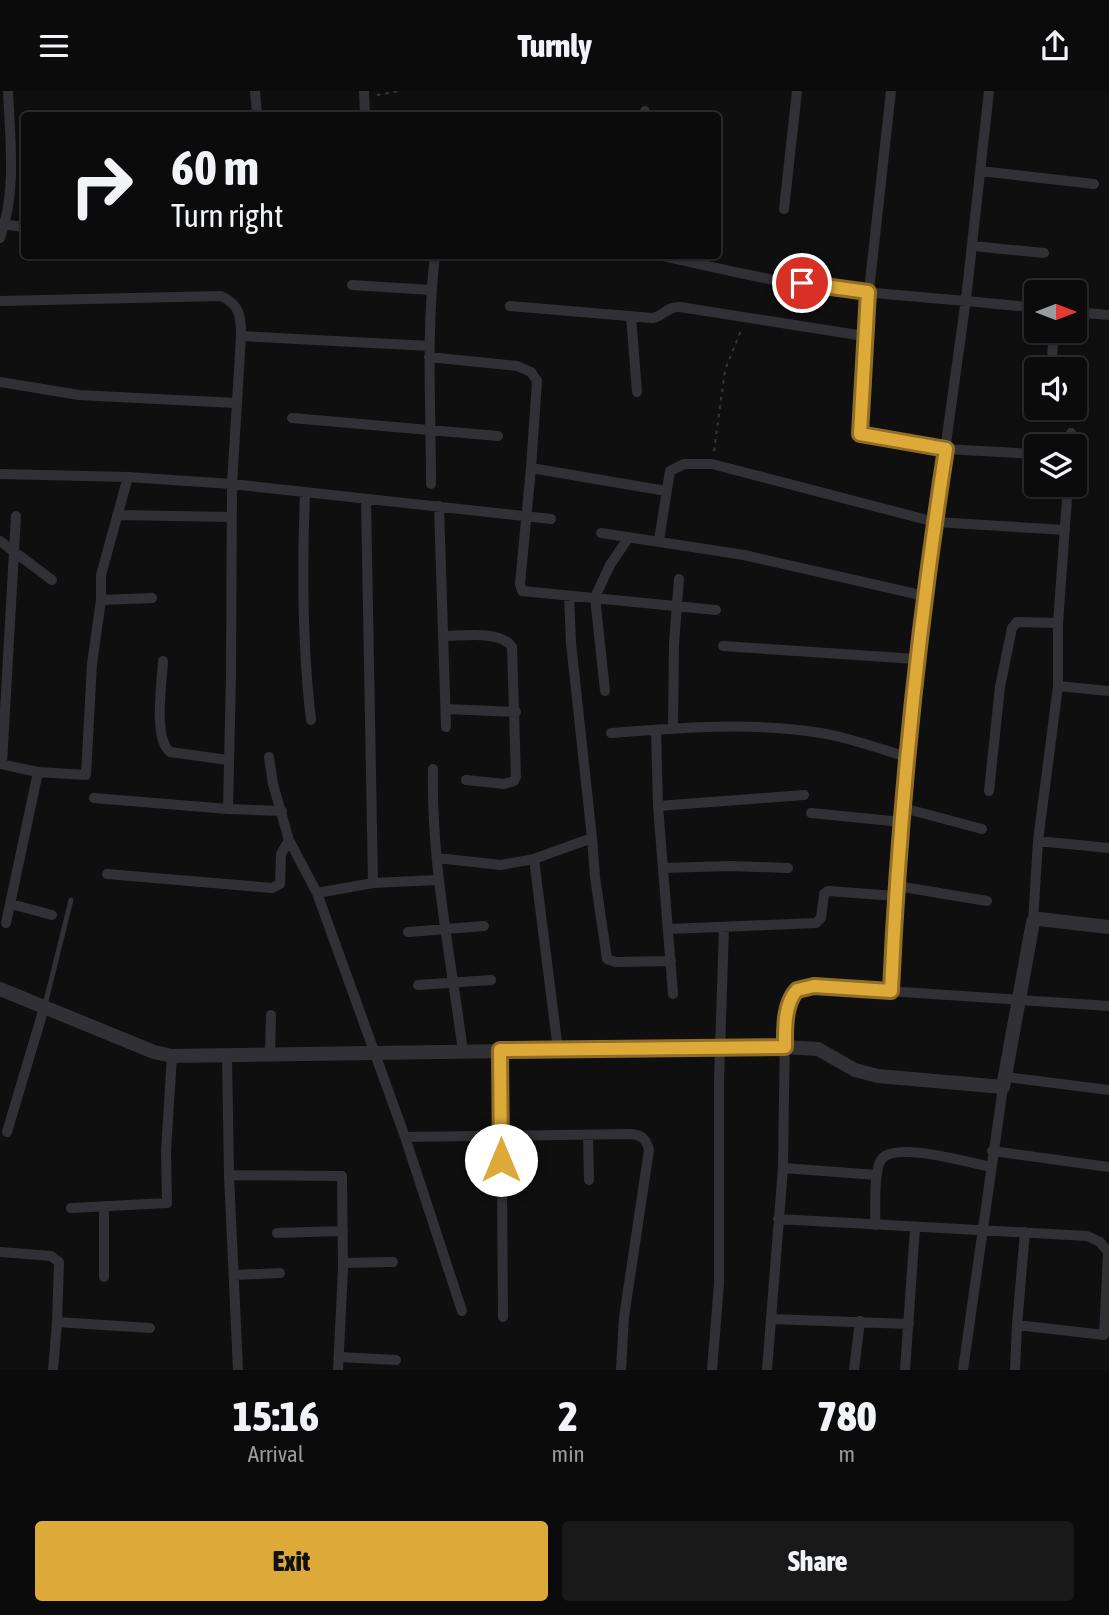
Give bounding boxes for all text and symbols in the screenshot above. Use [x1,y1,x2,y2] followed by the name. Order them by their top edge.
[35,27,73,65] icon: menu
[517,27,592,64] text: Turnly
[1036,27,1074,65] icon: share
[171,139,259,195] text: 60 m
[56,140,147,231] icon: right
[171,197,284,234] text: Turn right
[772,253,832,313] pin
[783,264,821,302] icon: arrive
[1024,280,1087,343] north arrow
[1024,280,1087,497] map controls
[1024,357,1087,420] button: sound
[1024,434,1087,497] button: layers
[464,1123,538,1197] position arrow
[233,1392,319,1440] text: 15:16
[558,1392,578,1440] text: 2
[817,1392,876,1440] text: 780
[248,1441,304,1467] text: Arrival
[552,1441,585,1467] text: min
[839,1441,855,1467] text: m
[35,1521,548,1601] button: Exit
[562,1521,1074,1601] button: Share

